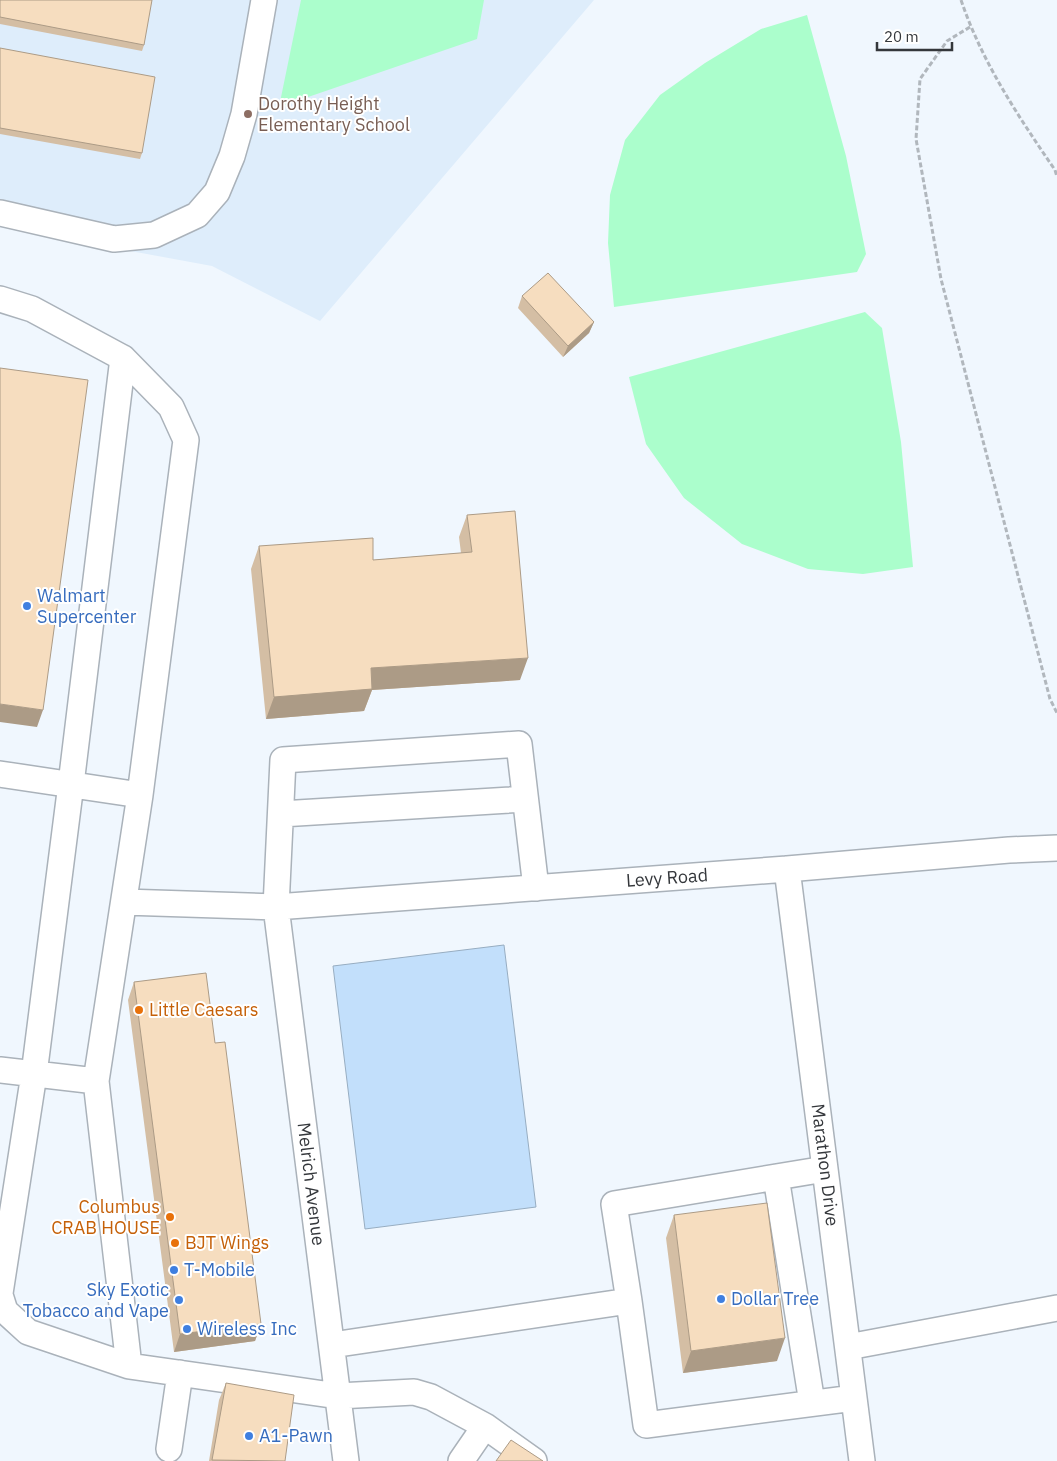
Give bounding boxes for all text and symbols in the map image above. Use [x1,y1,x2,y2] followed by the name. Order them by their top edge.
[877,20,952,52] scale bar
[884,27,919,46] text: 20 m
[258,92,410,136] place label: Dorothy Height Elementary School
[242,108,254,120] marker: Dorothy Height Elementary School
[37,584,137,628] place label: Walmart Supercenter
[21,600,33,612] marker: Walmart Supercenter
[625,863,709,892] street label: Levy Road
[149,998,258,1021] place label: Little Caesars
[133,1004,145,1016] marker: Little Caesars
[807,1102,844,1228] street label: Marathon Drive
[293,1121,330,1247] street label: Melrich Avenue
[51,1195,160,1239] place label: Columbus CRAB HOUSE
[164,1211,176,1223] marker: Columbus CRAB HOUSE
[185,1231,269,1254] place label: BJT Wings
[169,1237,181,1249] marker: BJT Wings
[184,1258,255,1281] place label: T-Mobile
[168,1264,180,1276] marker: T-Mobile
[23,1278,169,1322] place label: Sky Exotic Tobacco and Vape
[731,1287,819,1310] place label: Dollar Tree
[715,1293,727,1305] marker: Dollar Tree
[173,1294,185,1306] marker: Sky Exotic Tobacco and Vape
[197,1317,297,1340] place label: Wireless Inc
[181,1323,193,1335] marker: Wireless Inc
[259,1424,333,1447] place label: A1-Pawn
[243,1430,255,1442] marker: A1-Pawn

